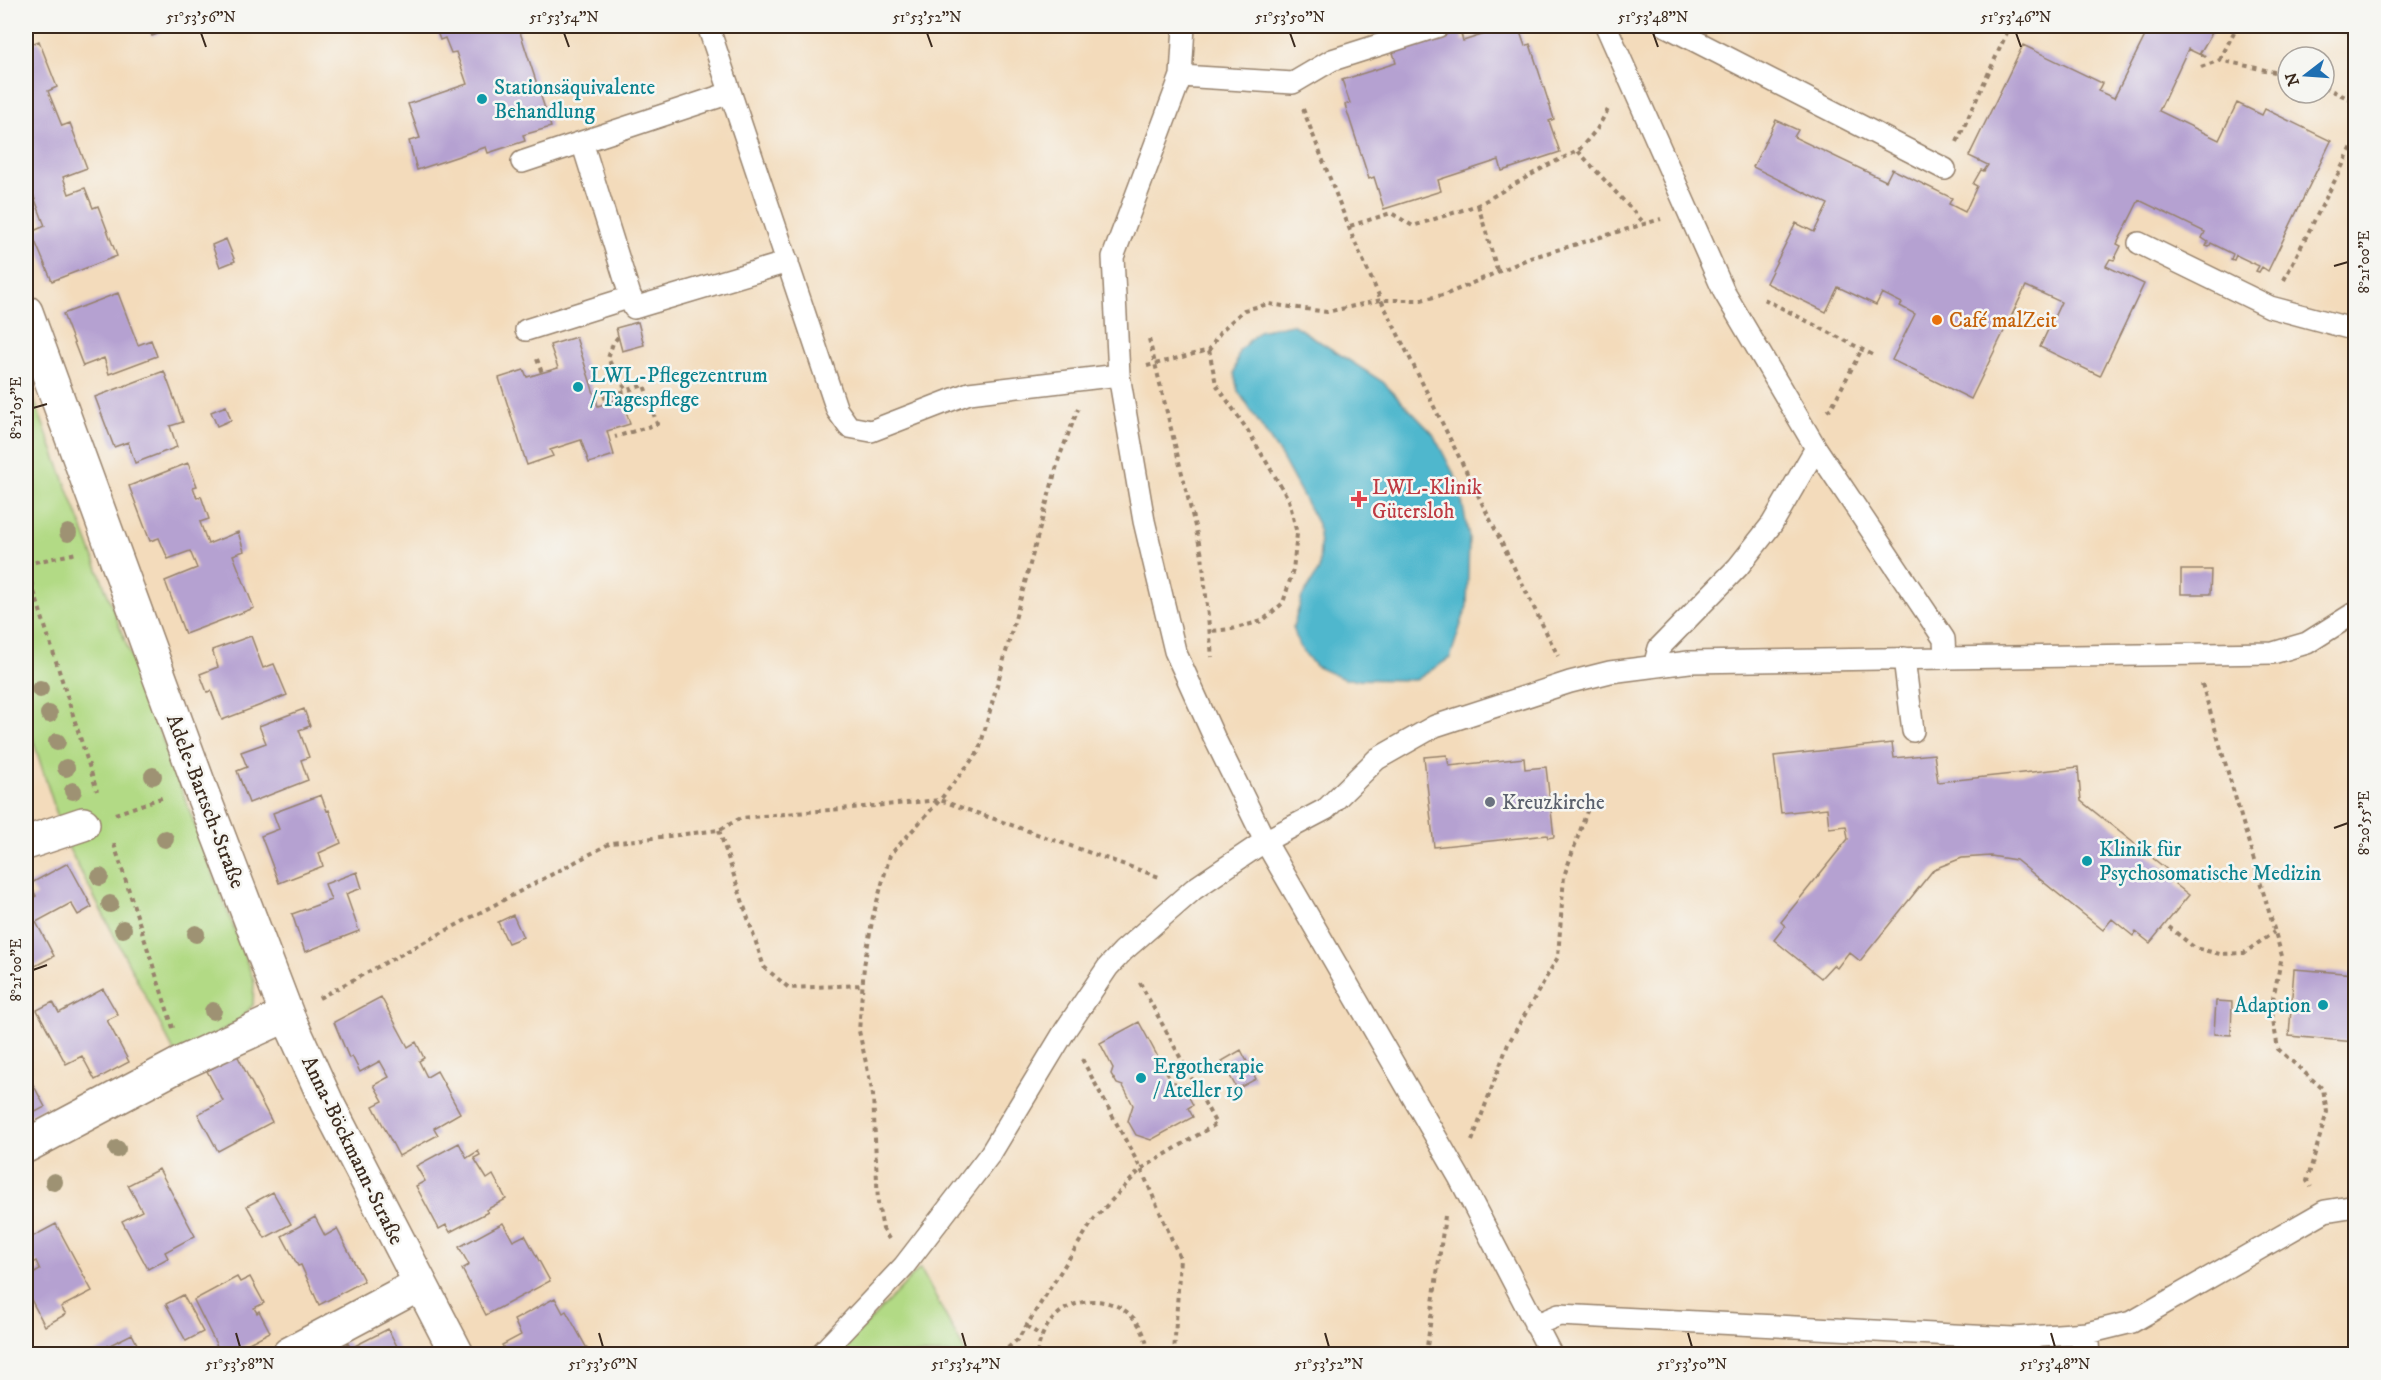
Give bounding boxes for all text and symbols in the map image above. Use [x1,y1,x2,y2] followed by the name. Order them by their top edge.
[166,8,236,27] text: 51°53'56"N
[529,8,599,27] text: 51°53'54"N
[892,8,962,27] text: 51°53'52"N
[1255,8,1325,27] text: 51°53'50"N
[1618,8,1688,27] text: 51°53'48"N
[1981,8,2051,27] text: 51°53'46"N
[2276,45,2336,105] north arrow
[2281,70,2304,88] text: N
[494,75,656,125] place label: Stationsäquivalente Behandlung
[475,92,489,106] marker: Stationsäquivalente Behandlung
[2355,230,2374,294] text: 8°21'00"E
[1949,308,2057,334] place label: Café malZeit
[1930,313,1944,327] marker: Café malZeit
[590,363,768,413] place label: LWL-Pflegezentrum / Tagespflege
[7,376,26,439] text: 8°21'05"E
[571,380,585,394] marker: LWL-Pflegezentrum / Tagespflege
[1372,475,1483,525] place label: LWL-Klinik Gütersloh
[1350,490,1368,508] marker: LWL-Klinik Gütersloh
[160,711,250,892] street label: Adele-Bartsch-Straße
[1502,790,1605,816] place label: Kreuzkirche
[2355,790,2374,855] text: 8°20'55"E
[1483,795,1497,809] marker: Kreuzkirche
[2099,837,2321,887] place label: Klinik für Psychosomatische Medizin
[2080,854,2094,868] marker: Klinik für Psychosomatische Medizin
[7,938,26,1002] text: 8°21'00"E
[2234,993,2311,1019] place label: Adaption
[2316,998,2330,1012] marker: Adaption
[295,1052,409,1249] street label: Anna-Böckmann-Straße
[1153,1054,1264,1104] place label: Ergotherapie / Ateller 19
[1134,1071,1148,1085] marker: Ergotherapie / Ateller 19
[205,1355,275,1374] text: 51°53'58"N
[568,1355,638,1374] text: 51°53'56"N
[931,1355,1001,1374] text: 51°53'54"N
[1294,1355,1364,1374] text: 51°53'52"N
[1657,1355,1727,1374] text: 51°53'50"N
[2020,1355,2090,1374] text: 51°53'48"N

